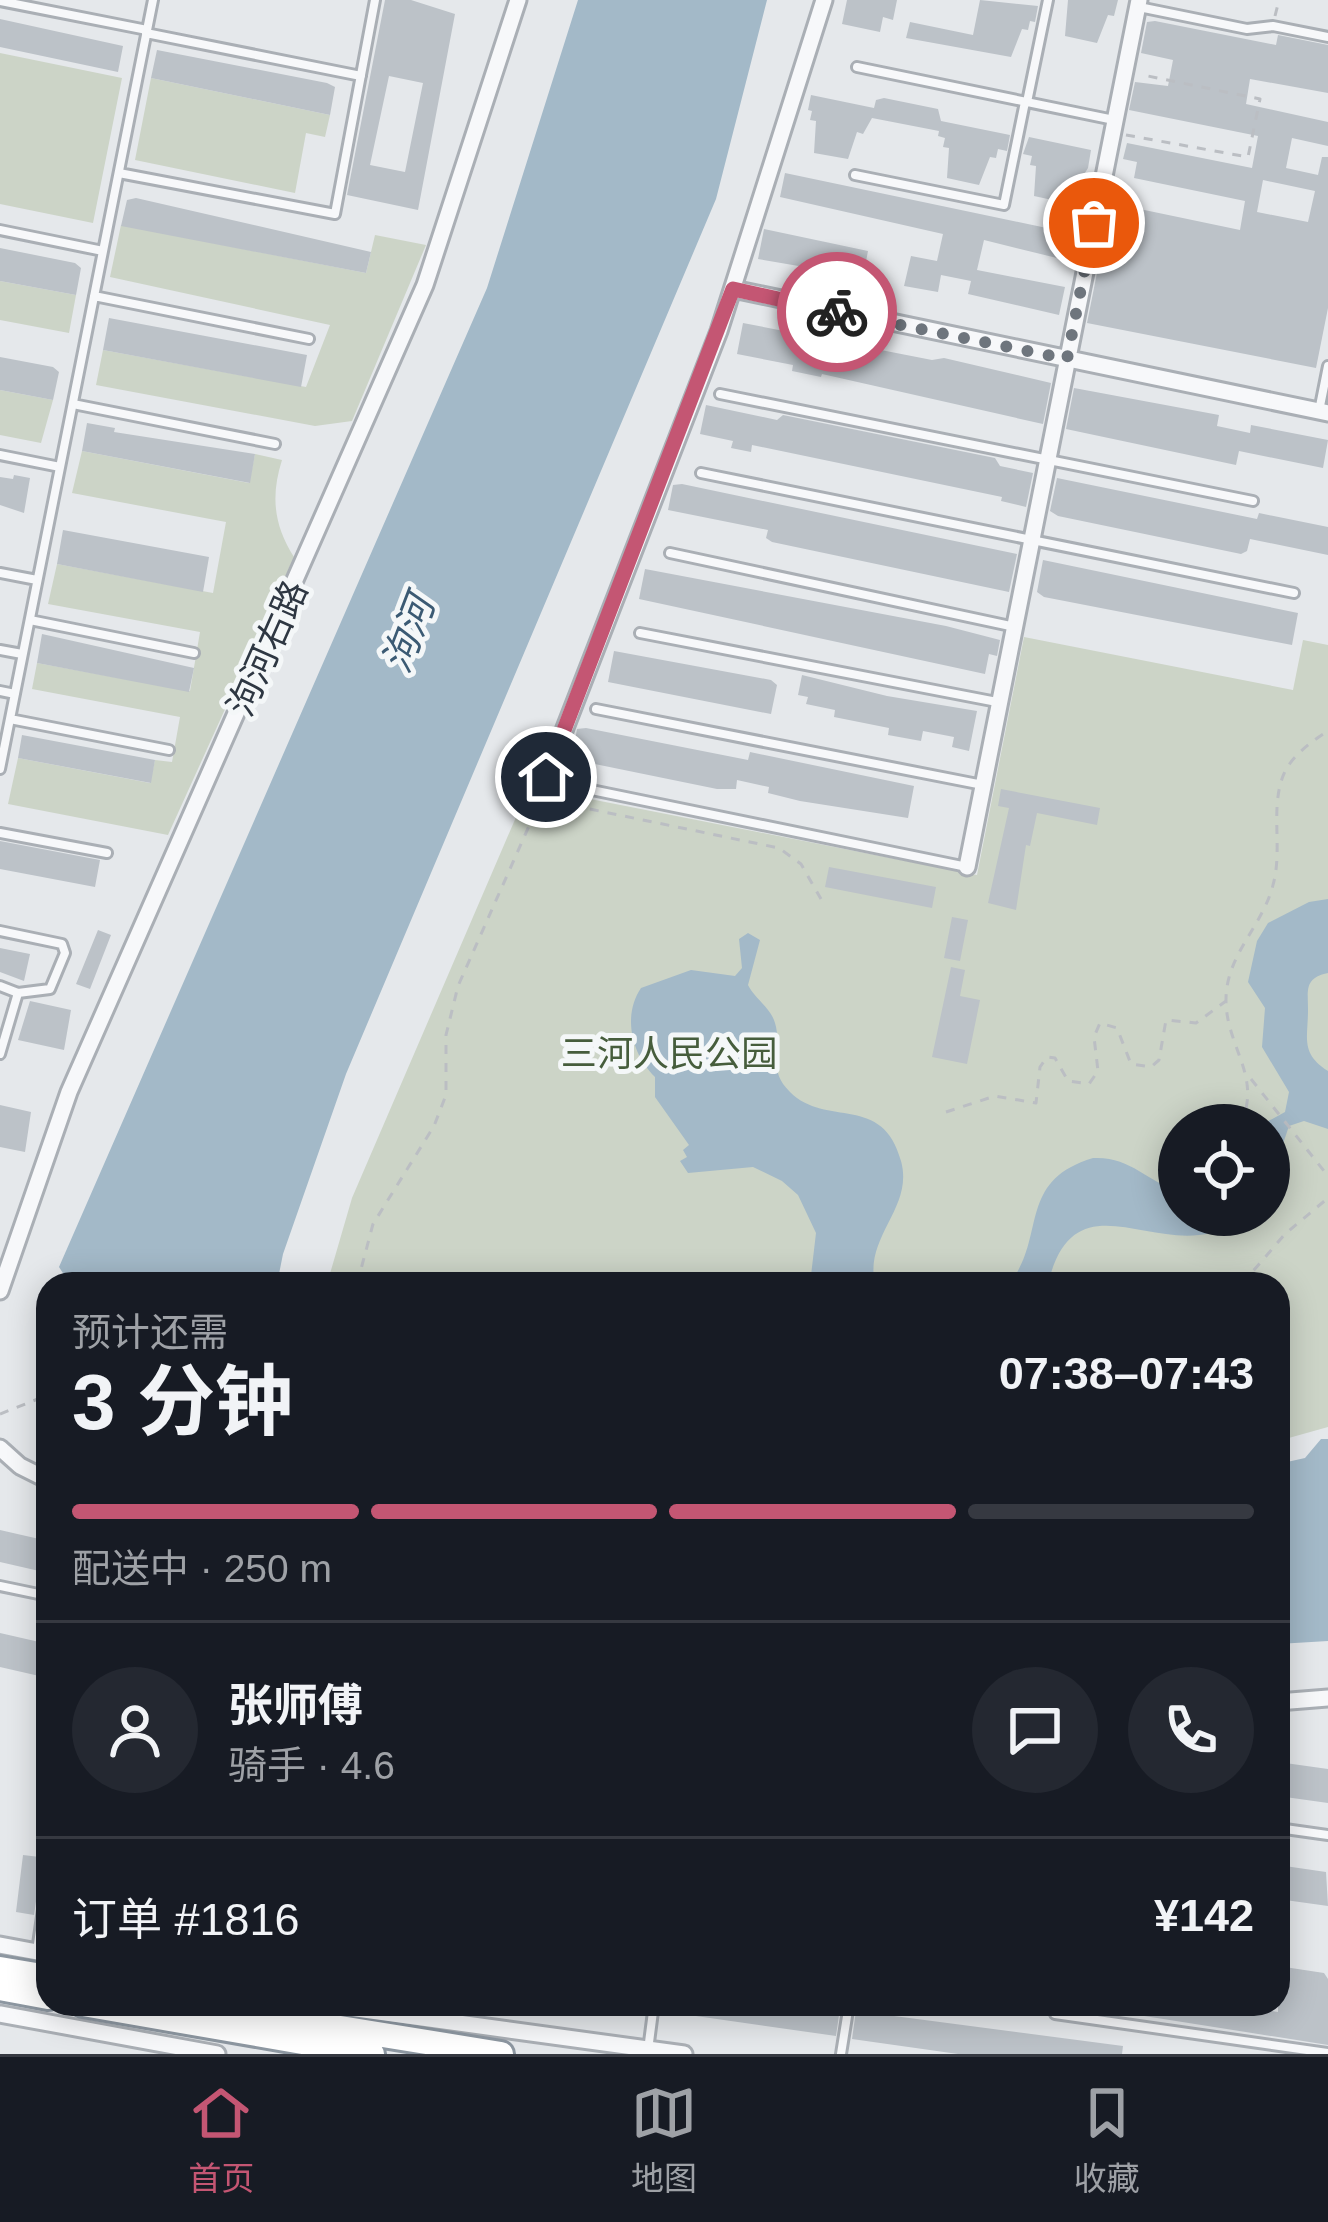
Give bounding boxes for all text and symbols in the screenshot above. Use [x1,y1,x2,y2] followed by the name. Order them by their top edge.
[1043,172,1145,274] pin
[1061,190,1127,256] icon: bag
[777,252,897,372] courier
[804,279,870,345] icon: bike
[219,574,315,722] street label: 泃河右路
[374,584,445,678] water label: 泃河
[495,726,597,828] pin
[513,744,579,810] icon: home
[561,1033,777,1074] park label: 三河人民公园
[1158,1104,1290,1236] map controls
[1158,1104,1290,1236] button: locate
[72,1311,228,1354] text: 预计还需
[999,1348,1254,1399] text: 07:38–07:43
[72,1358,293,1446] text: 3 分钟
[72,1547,332,1590] text: 配送中 · 250 m
[72,1667,198,1793] button: person
[972,1667,1098,1793] button: chat
[1128,1667,1254,1793] button: phone
[228,1680,363,1731] text: 张师傅
[228,1744,395,1787] text: 骑手 · 4.6
[1154,1890,1254,1941] text: ¥142
[72,1894,300,1945] text: 订单 #1816
[188,2080,254,2200] tab: 首页
[631,2080,697,2200] tab: 地图
[1074,2080,1140,2200] tab: 收藏

